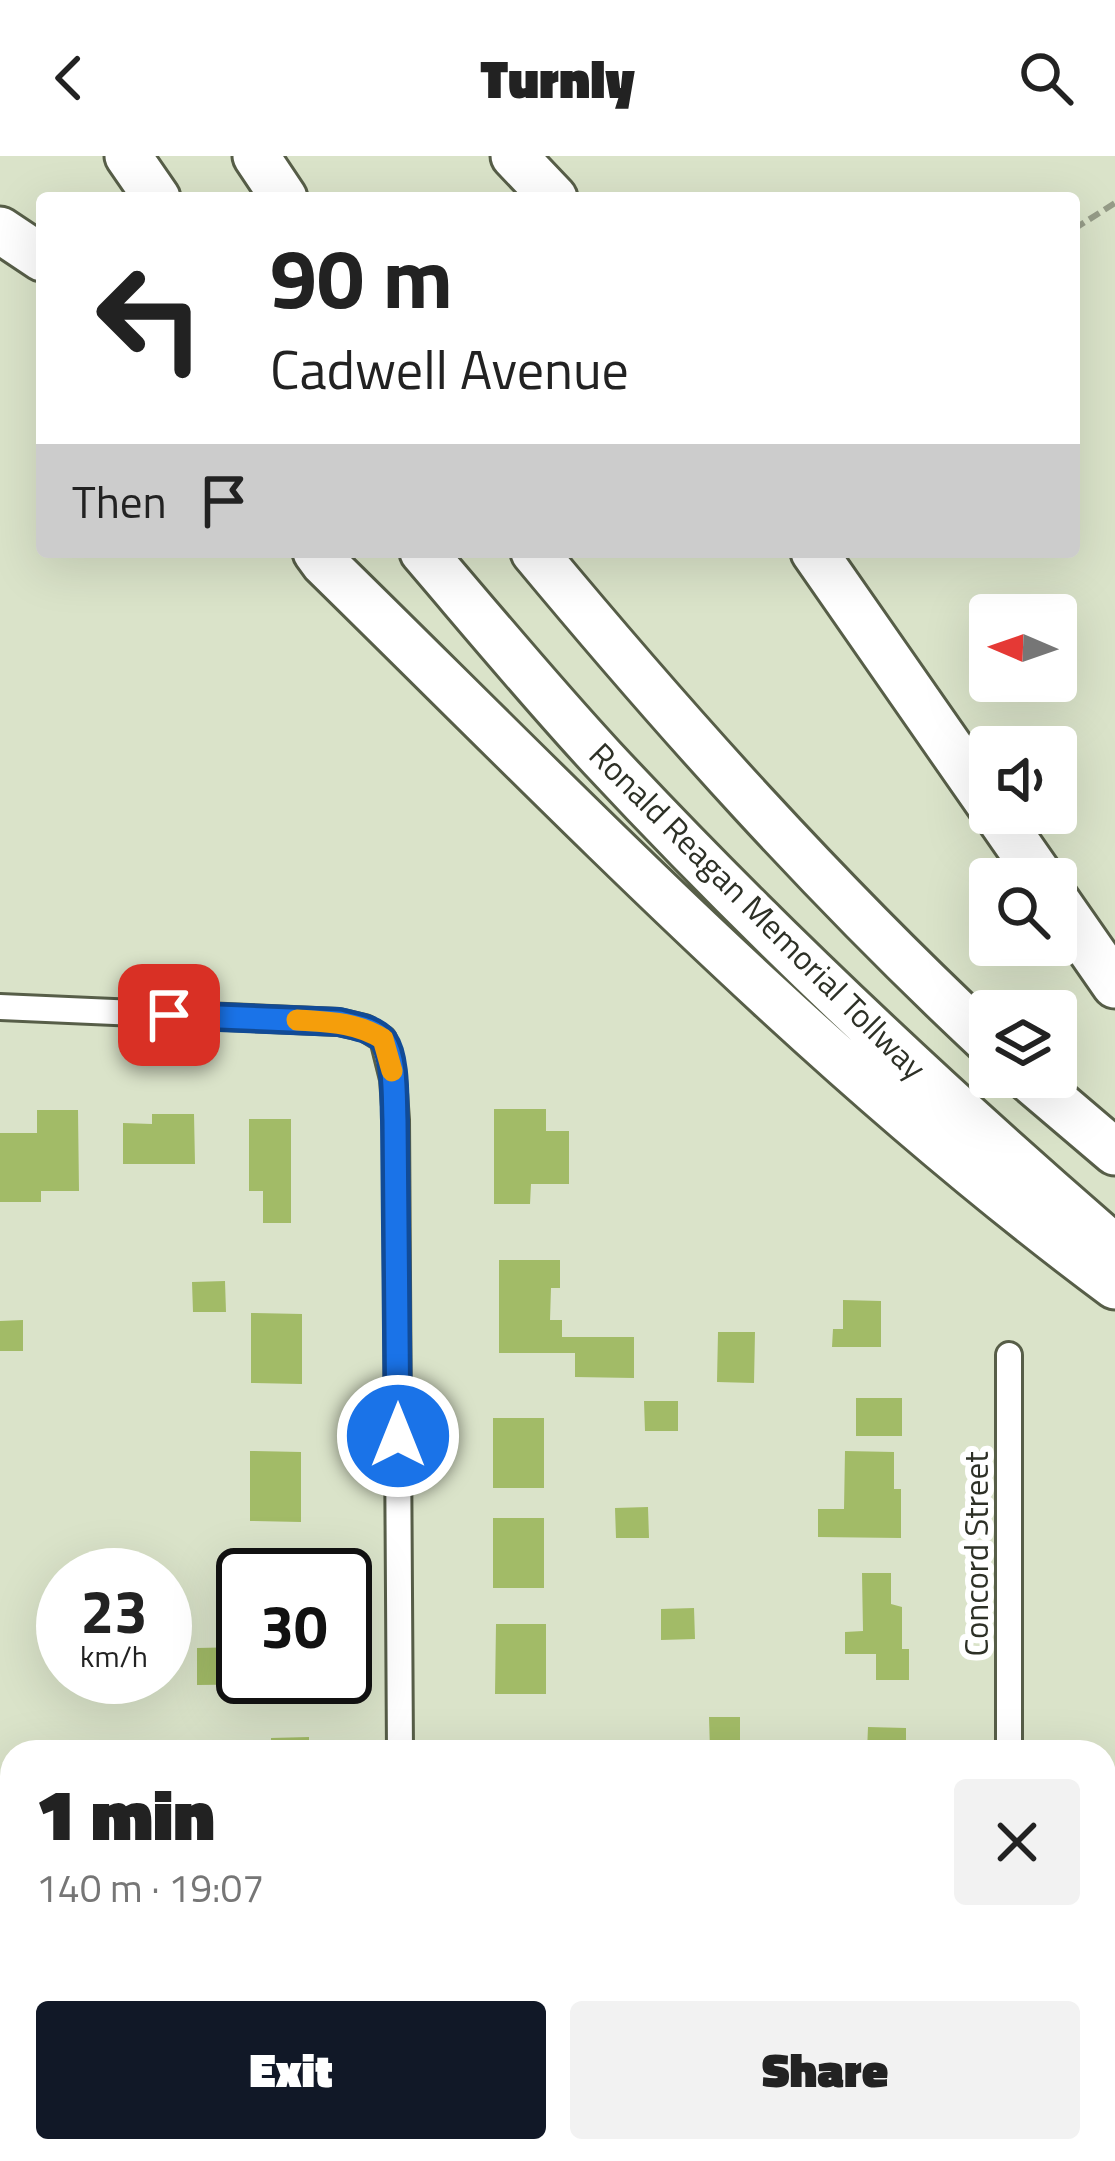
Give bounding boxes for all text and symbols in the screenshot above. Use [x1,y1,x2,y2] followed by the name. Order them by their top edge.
[480,37,635,119] text: Turnly
[36,45,102,111] icon: back
[1013,45,1079,111] icon: search
[270,213,453,341] text: 90 m
[72,240,228,396] icon: left
[270,328,629,410] text: Cadwell Avenue
[72,467,167,535] text: Then
[191,468,257,534] icon: arrive
[969,594,1077,702] north arrow
[969,594,1077,1098] map controls
[969,726,1077,834] button: sound
[578,731,938,1091] street label: Ronald Reagan Memorial Tollway
[969,858,1077,966] button: search
[118,964,220,1066] pin
[136,982,202,1048] icon: arrive
[969,990,1077,1098] button: layers
[335,1373,461,1499] position arrow
[951,1451,1001,1657] street label: Concord Street
[216,1548,372,1704] speed limit sign: 30
[80,1565,148,1656] text: 23
[80,1633,148,1679] text: km/h
[36,1758,215,1868] text: 1 min
[954,1779,1080,1905] button: close
[36,1858,264,1917] text: 140 m · 19:07
[36,2001,546,2139] button: Exit
[570,2001,1080,2139] button: Share

